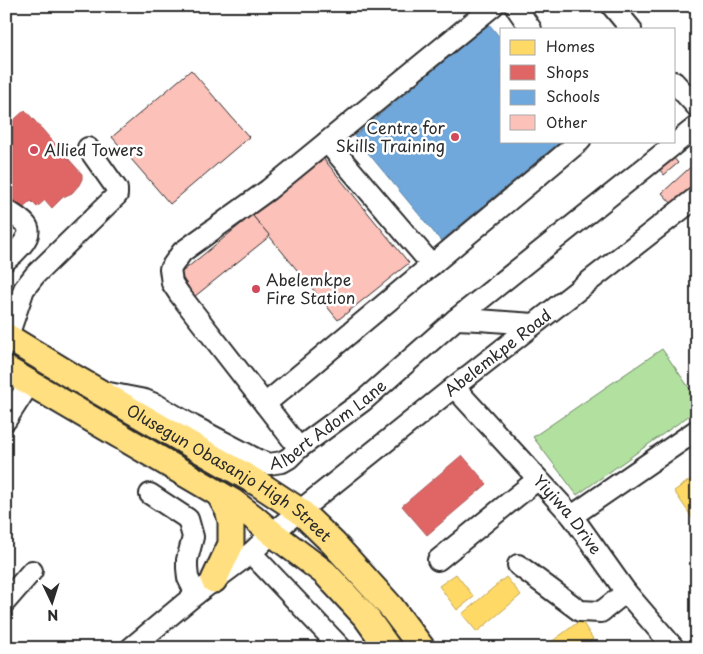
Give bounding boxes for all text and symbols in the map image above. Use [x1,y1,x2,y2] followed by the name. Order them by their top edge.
[500,28,676,142] legend
[546,34,595,57] text: Homes
[546,60,589,83] text: Shops
[546,84,600,107] text: Schools
[546,110,587,133] text: Other
[336,115,446,157] place label: Centre for Skills Training
[449,131,461,143] marker: Centre for Skills Training
[44,137,143,161] place label: Allied Towers
[28,144,40,156] marker: Allied Towers
[266,267,355,309] place label: Abelemkpe Fire Station
[250,283,262,295] marker: Abelemkpe Fire Station
[439,303,556,401] street label: Abelemkpe Road
[268,373,391,475] street label: Albert Adom Lane
[122,397,338,547] street label: Olusegun Obasanjo High Street
[529,469,609,559] street label: Yiyiwa Drive
[28,576,78,626] north arrow
[47,605,59,626] text: N

